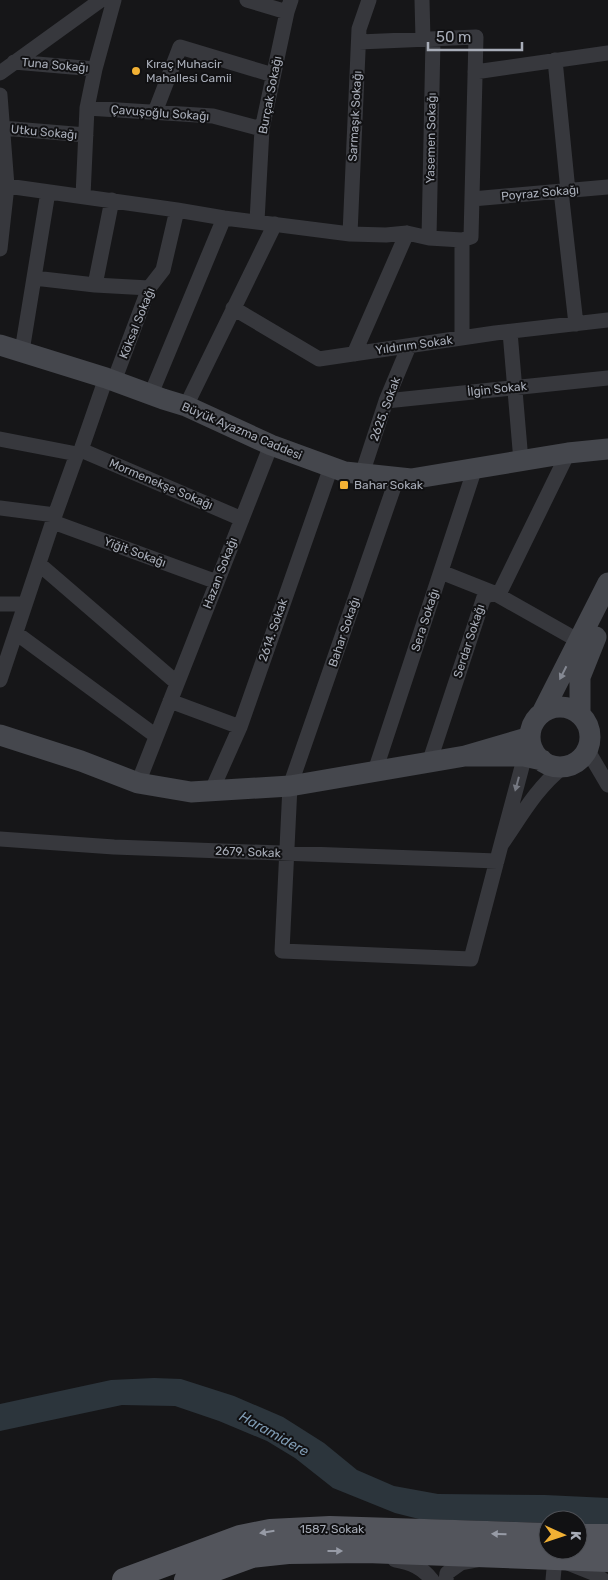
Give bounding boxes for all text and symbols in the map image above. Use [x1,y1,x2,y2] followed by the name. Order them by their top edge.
[428,20,522,52] scale bar
[436,28,471,46] text: 50 m
[21,55,89,75] street label: Tuna Sokağı
[256,55,284,135] street label: Burçak Sokağı
[146,57,232,85] place label: Kıraç Muhacir Mahallesi Camii
[130,65,142,77] marker: Kıraç Muhacir Mahallesi Camii
[346,70,364,162] street label: Sarmaşık Sokağı
[423,92,439,183] street label: Yasemen Sokağı
[110,103,210,123] street label: Çavuşoğlu Sokağı
[10,122,78,142] street label: Utku Sokağı
[500,183,580,203] street label: Poyraz Sokağı
[116,285,158,361] street label: Köksal Sokağı
[375,333,454,357] street label: Yıldırım Sokak
[367,374,403,443] street label: 2625. Sokak
[467,379,528,399] street label: İlgin Sokak
[180,399,304,463] street label: Büyük Ayazma Caddesi
[107,456,215,512] street label: Mormenekşe Sokağı
[354,478,424,492] place label: Bahar Sokak
[338,479,350,491] marker: Bahar Sokak
[102,534,168,570] street label: Yiğit Sokağı
[200,535,240,611] street label: Hazan Sokağı
[408,587,442,653] street label: Sera Sokağı
[326,595,363,669] street label: Bahar Sokağı
[256,596,291,663] street label: 2614. Sokak
[450,602,488,680] street label: Serdar Sokağı
[559,666,567,681] one-way arrow
[513,776,521,791] one-way arrow
[215,844,282,860] street label: 2679. Sokak
[236,1408,312,1460] water label: Haramidere
[538,1510,588,1560] north arrow
[300,1522,365,1536] street label: 1587. Sokak
[259,1528,275,1536] one-way arrow
[491,1529,507,1537] one-way arrow
[567,1531,584,1541] text: K
[327,1547,343,1555] one-way arrow

